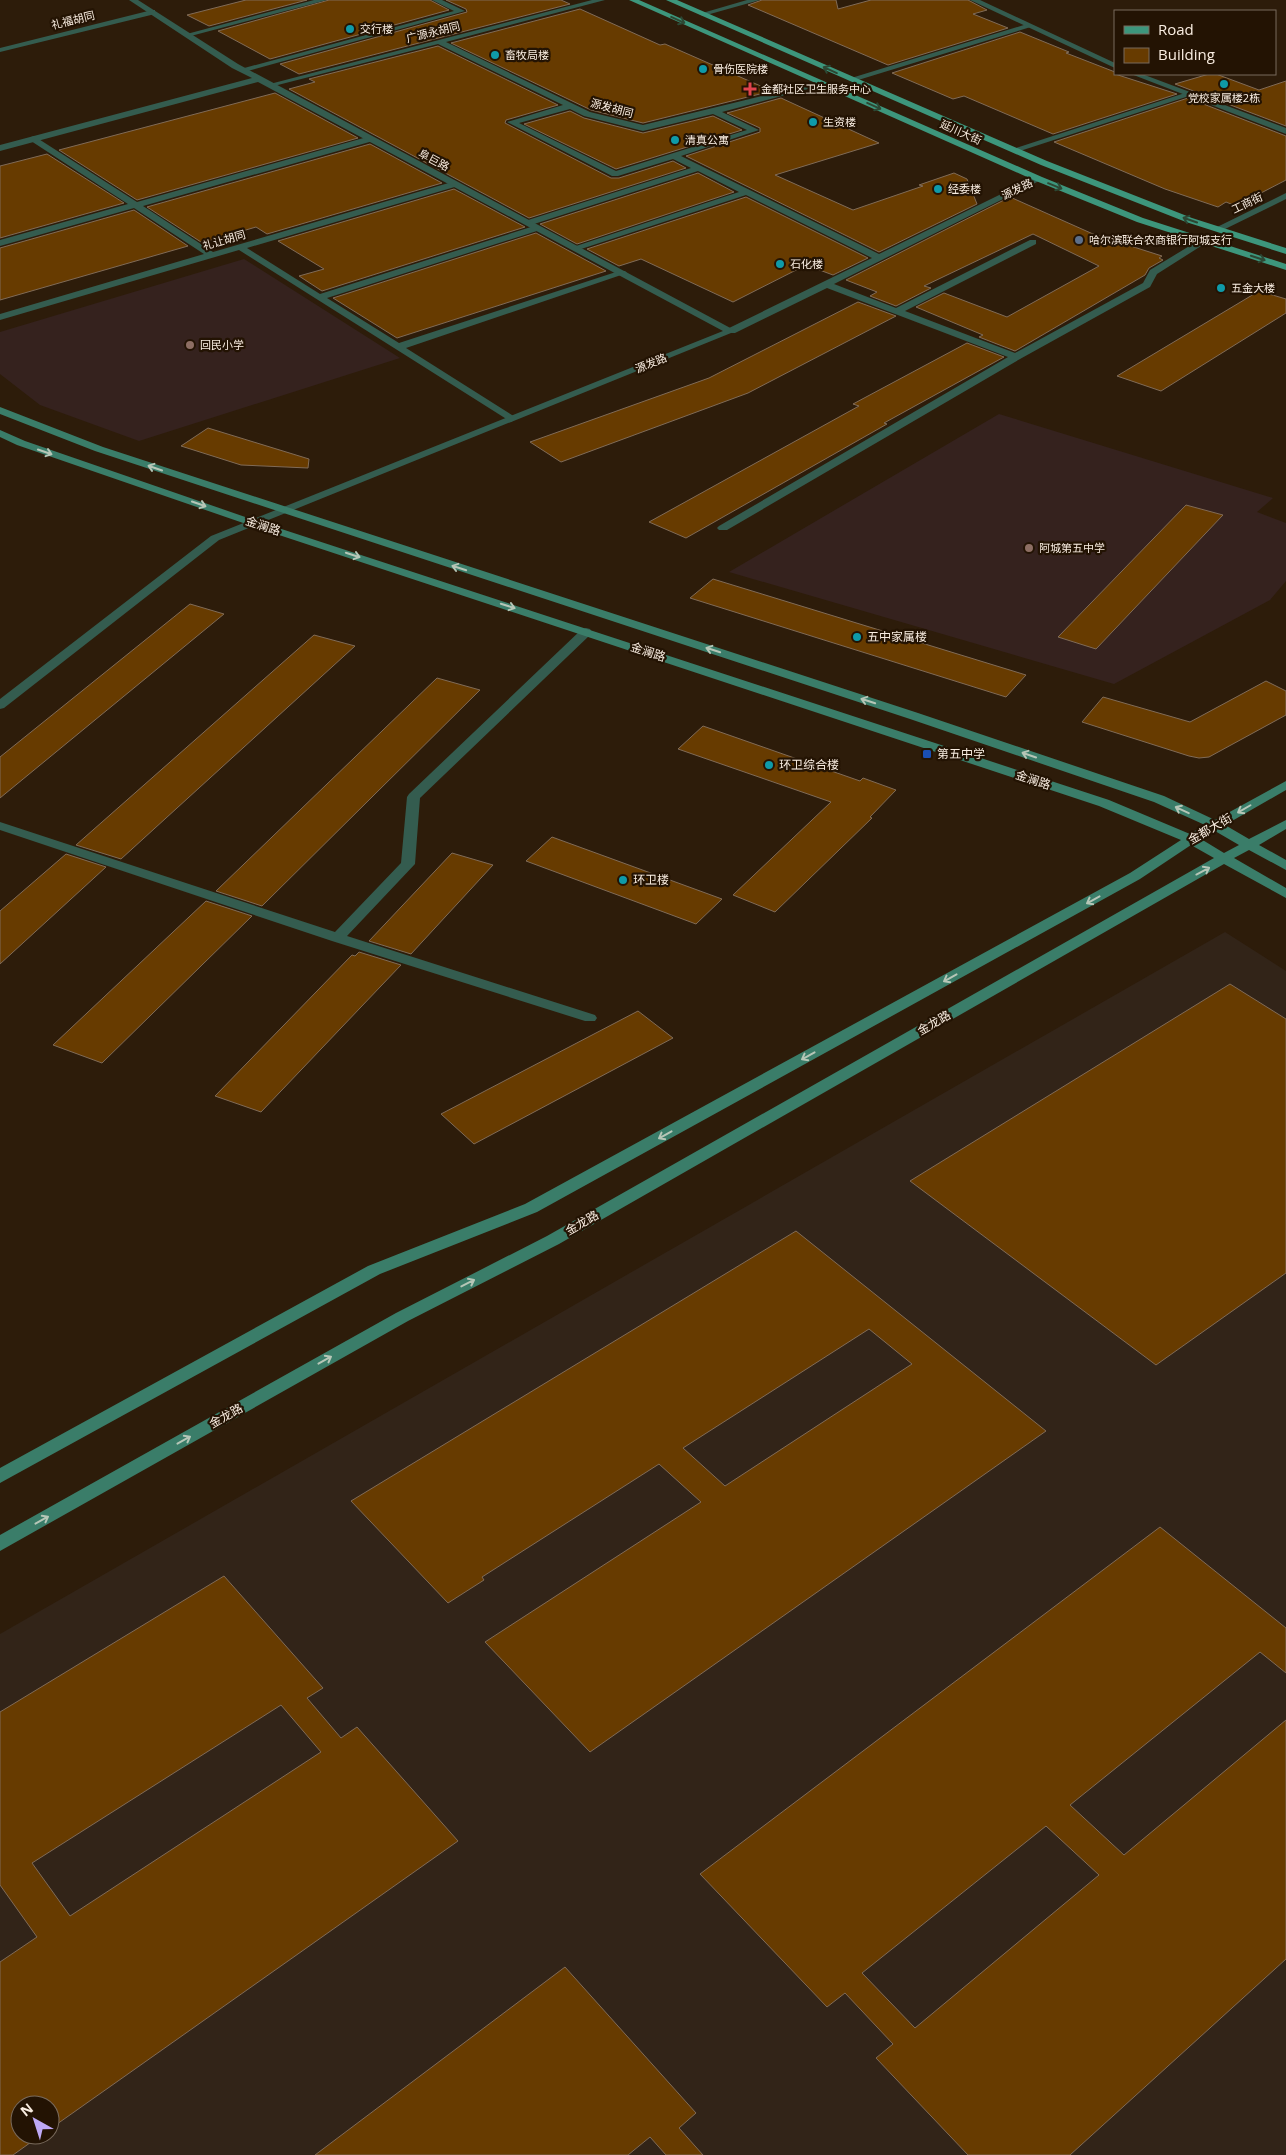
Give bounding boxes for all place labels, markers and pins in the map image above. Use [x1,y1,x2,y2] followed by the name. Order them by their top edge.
[360,21,393,36] place label: 交行楼
[344,23,356,35] marker: 交行楼
[505,47,549,62] place label: 畜牧局楼
[489,49,501,61] marker: 畜牧局楼
[713,61,768,76] place label: 骨伤医院楼
[697,63,709,75] marker: 骨伤医院楼
[1218,78,1230,90] marker: 党校家属楼2栋
[761,81,871,96] place label: 金都社区卫生服务中心
[743,82,757,96] marker: 金都社区卫生服务中心
[1188,90,1260,105] place label: 党校家属楼2栋
[823,114,856,129] place label: 生资楼
[807,116,819,128] marker: 生资楼
[685,132,729,147] place label: 清真公寓
[669,134,681,146] marker: 清真公寓
[948,181,981,196] place label: 经委楼
[932,183,944,195] marker: 经委楼
[1089,232,1232,247] place label: 哈尔滨联合农商银行阿城支行
[1073,234,1085,246] marker: 哈尔滨联合农商银行阿城支行
[790,256,823,271] place label: 石化楼
[774,258,786,270] marker: 石化楼
[1231,280,1275,295] place label: 五金大楼
[1215,282,1227,294] marker: 五金大楼
[200,337,244,352] place label: 回民小学
[184,339,196,351] marker: 回民小学
[1039,540,1105,555] place label: 阿城第五中学
[1023,542,1035,554] marker: 阿城第五中学
[867,628,927,645] place label: 五中家属楼
[851,631,863,643] marker: 五中家属楼
[937,745,985,762] place label: 第五中学
[921,748,933,760] marker: 第五中学
[779,756,839,773] place label: 环卫综合楼
[763,759,775,771] marker: 环卫综合楼
[633,871,669,888] place label: 环卫楼
[617,874,629,886] marker: 环卫楼

